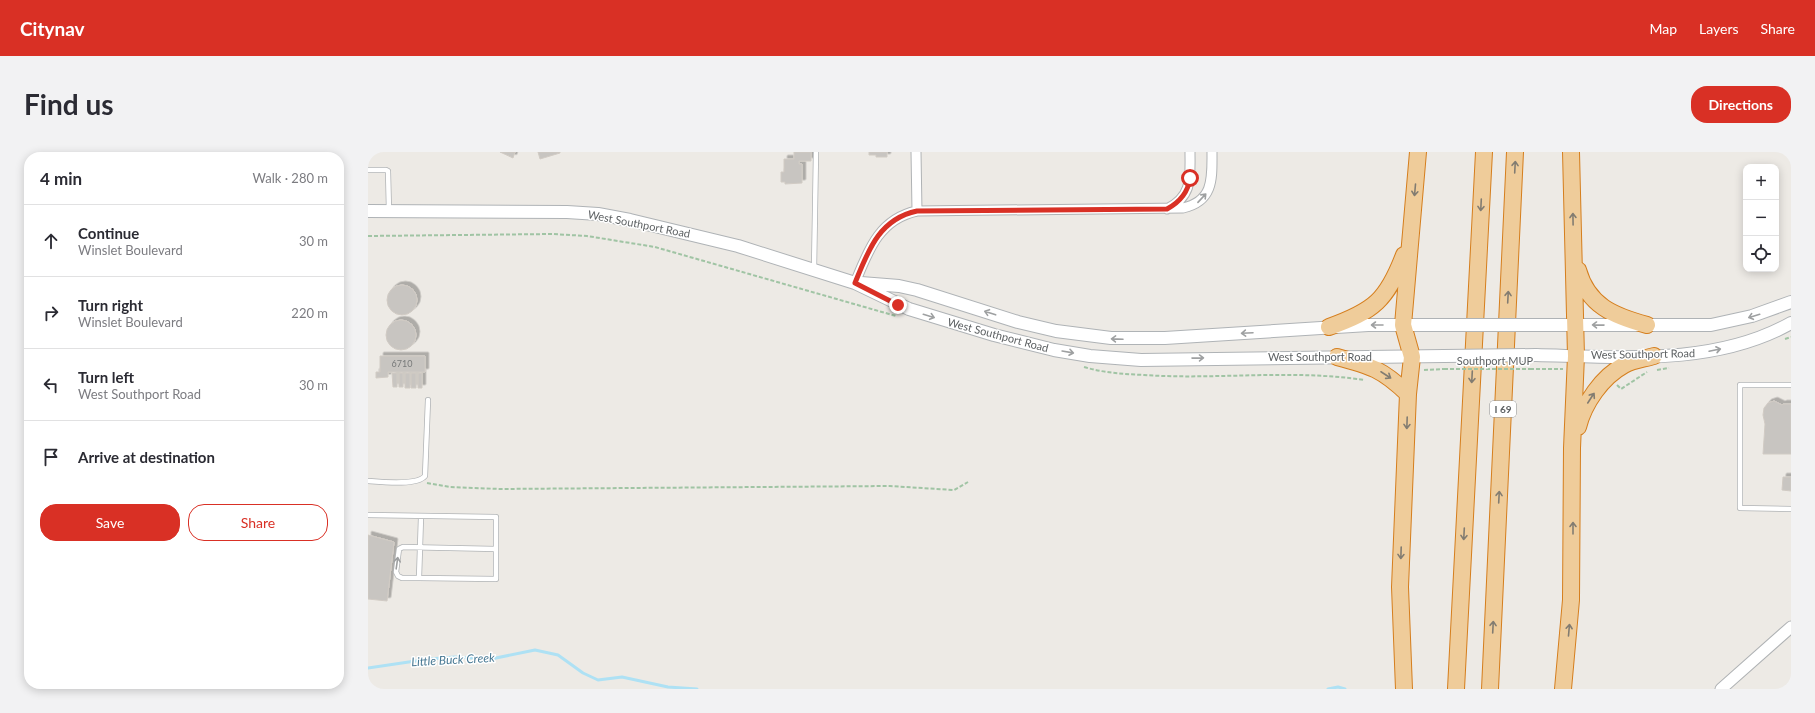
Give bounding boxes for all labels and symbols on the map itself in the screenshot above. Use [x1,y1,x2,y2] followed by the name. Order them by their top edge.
[1511,161,1518,174] one-way arrow
[1181,169,1199,187] route start
[1411,183,1418,196] one-way arrow
[1198,193,1207,203] one-way arrow
[1477,198,1484,211] one-way arrow
[587,207,691,240] street label: West Southport Road
[1569,213,1576,226] one-way arrow
[1505,291,1512,304] one-way arrow
[889,296,907,314] route end
[984,309,997,316] one-way arrow
[923,312,935,320] one-way arrow
[1748,313,1761,320] one-way arrow
[946,315,1050,354] street label: West Southport Road
[1371,321,1384,329] one-way arrow
[1592,321,1605,329] one-way arrow
[1241,329,1254,337] one-way arrow
[1111,335,1124,342] one-way arrow
[1591,346,1695,361] street label: West Southport Road
[1708,346,1721,354] one-way arrow
[1061,348,1074,356] one-way arrow
[1268,350,1372,363] street label: West Southport Road
[1191,354,1204,362] one-way arrow
[1457,354,1534,367] street label: Southport MUP
[392,358,412,369] house number: 6710
[1468,370,1476,383] one-way arrow
[1381,371,1392,380] one-way arrow
[1587,393,1595,404] one-way arrow
[1490,401,1516,417] road number: I 69
[1403,416,1410,429] one-way arrow
[1495,491,1503,504] one-way arrow
[1569,522,1577,535] one-way arrow
[1460,527,1467,540] one-way arrow
[1398,546,1405,559] one-way arrow
[393,557,401,570] one-way arrow
[1489,621,1496,634] one-way arrow
[1565,624,1572,637] one-way arrow
[411,650,495,669] water label: Little Buck Creek

